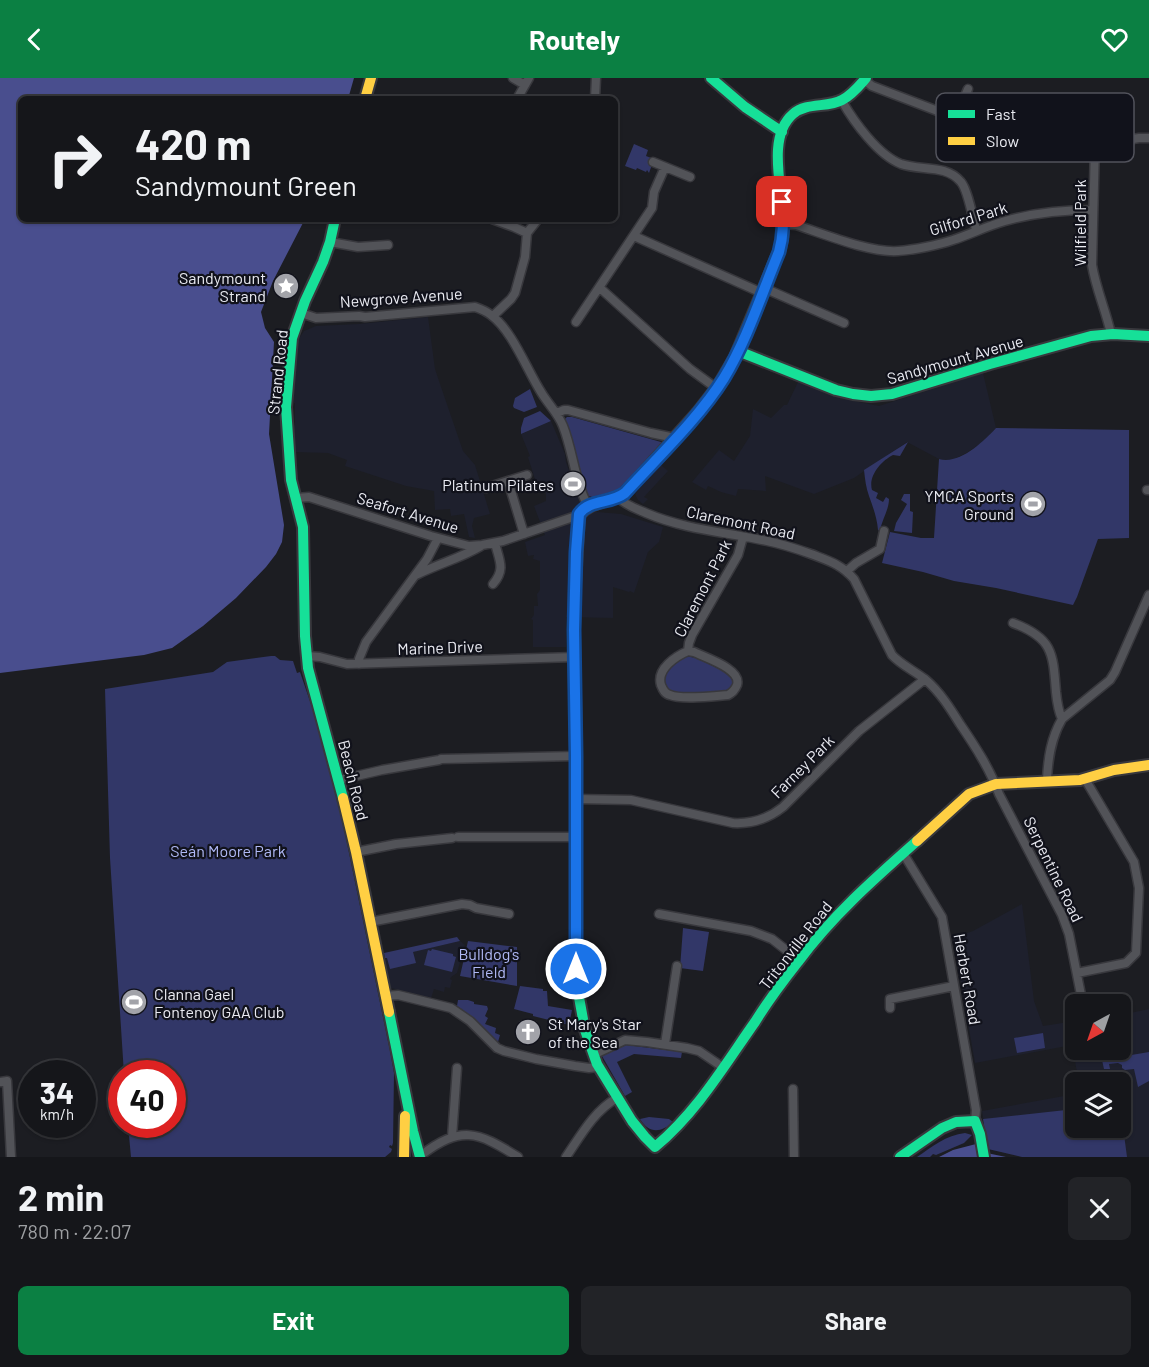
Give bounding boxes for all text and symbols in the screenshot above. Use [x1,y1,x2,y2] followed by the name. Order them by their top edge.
[18,23,51,56] icon: back
[529,23,620,55] text: Routely
[1098,23,1131,56] icon: heart
[936,93,1134,162] legend
[986,104,1016,123] text: Fast
[135,118,251,168] text: 420 m
[36,120,114,198] icon: right
[986,131,1019,150] text: Slow
[135,169,357,201] text: Sandymount Green
[756,176,807,227] pin
[1070,179,1089,267] street label: Wilfield Park
[765,185,798,218] icon: arrive
[927,197,1009,239] street label: Gilford Park
[179,268,266,305] place label: Sandymount Strand
[271,271,301,301] place icon: Sandymount Strand
[339,283,463,311] street label: Newgrove Avenue
[263,329,291,415] street label: Strand Road
[885,330,1025,388] street label: Sandymount Avenue
[558,469,588,499] sports icon: Platinum Pilates
[442,475,554,494] place label: Platinum Pilates
[925,486,1014,523] place label: YMCA Sports Ground
[355,487,461,537] street label: Seafort Avenue
[1018,489,1048,519] sports icon: YMCA Sports Ground
[685,501,797,543] street label: Claremont Road
[669,536,735,640] street label: Claremont Park
[397,636,483,658] street label: Marine Drive
[766,730,838,802] street label: Farney Park
[335,738,373,822] street label: Beach Road
[1020,813,1088,925] street label: Serpentine Road
[170,841,286,860] park label: Seán Moore Park
[755,897,835,993] street label: Tritonville Road
[951,932,985,1026] street label: Herbert Road
[544,937,608,1001] position arrow
[459,944,519,981] park label: Bulldog's Field
[154,984,285,1021] place label: Clanna Gael Fontenoy GAA Club
[119,987,149,1017] sports icon: Clanna Gael Fontenoy GAA Club
[1065,994,1131,1060] north arrow
[1065,994,1131,1138] map controls
[548,1014,642,1051] place label: St Mary's Star of the Sea
[513,1017,543,1047] church icon: St Mary's Star of the Sea
[108,1060,186,1138] speed limit sign: 40
[1065,1072,1131,1138] button: layers
[40,1074,74,1110] text: 34
[40,1105,74,1123] text: km/h
[18,1175,104,1218] text: 2 min
[1068,1177,1131,1240] button: close
[18,1219,131,1243] text: 780 m · 22:07
[18,1286,569,1355] button: Exit
[581,1286,1131,1355] button: Share

